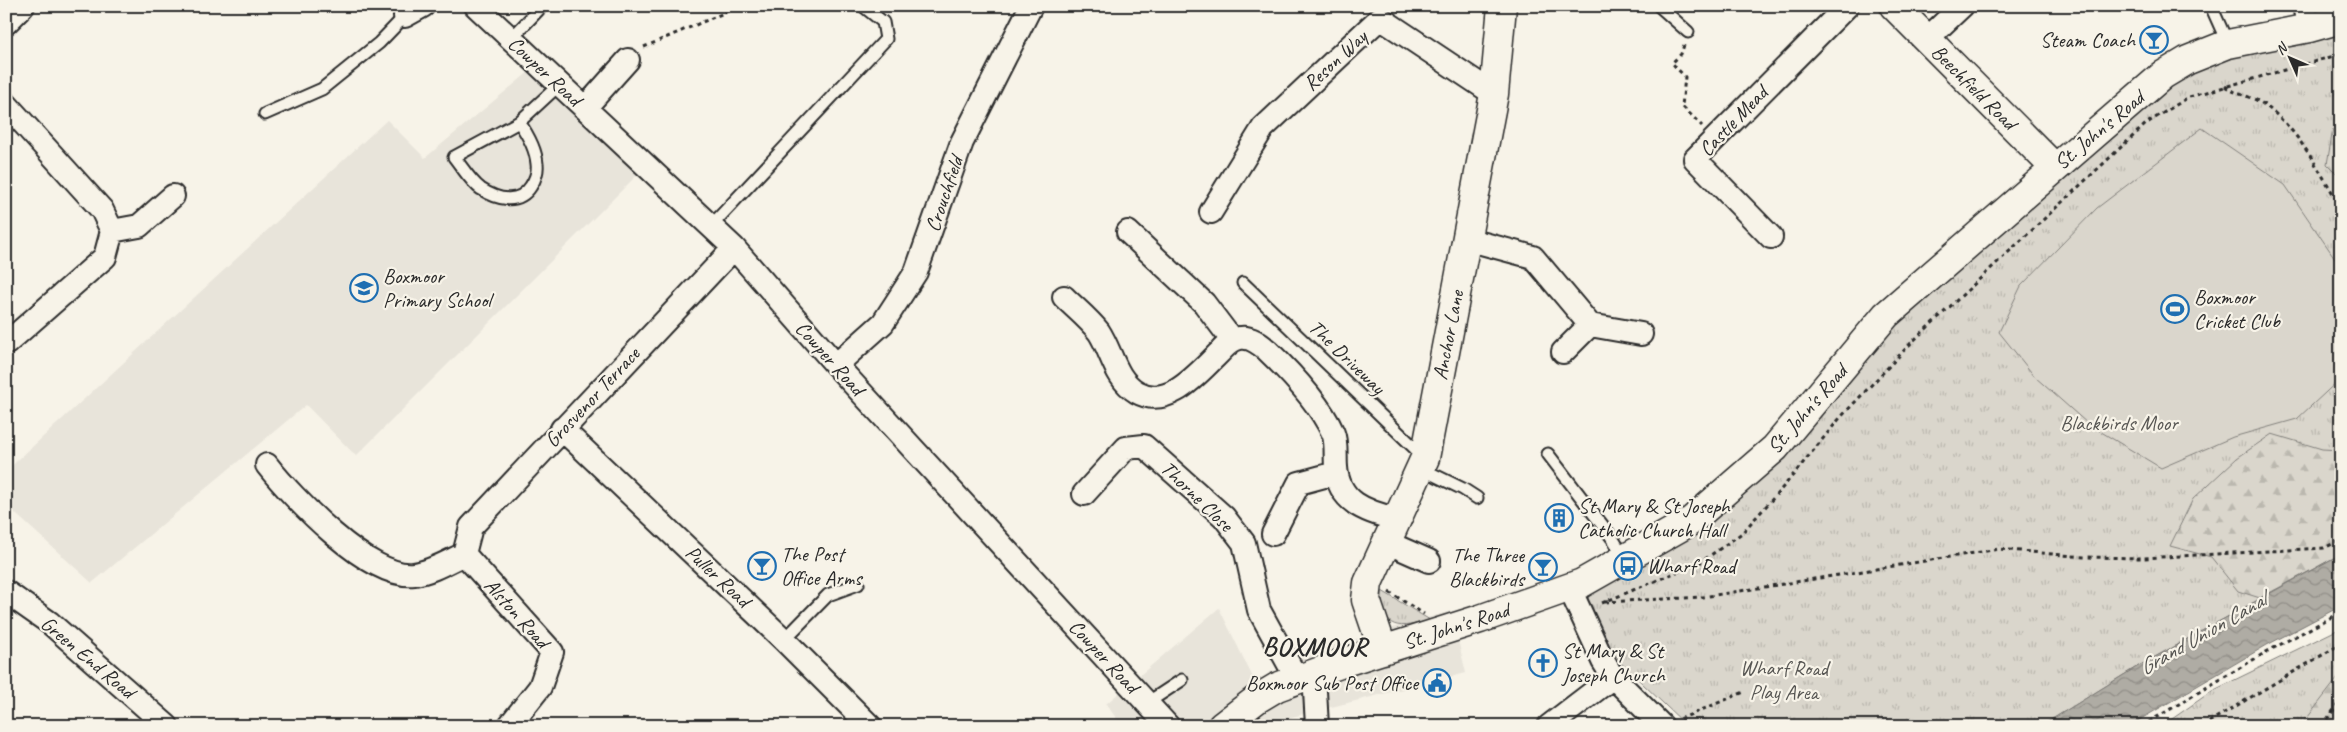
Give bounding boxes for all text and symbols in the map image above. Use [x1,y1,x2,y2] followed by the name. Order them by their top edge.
[1298,23,1374,96] street label: Reson Way
[2139,25,2169,55] bar icon: Steam Coach
[2040,27,2136,53] place label: Steam Coach
[503,30,590,114] street label: Cowper Road
[2264,32,2314,82] north arrow
[2272,38,2292,58] text: N
[1926,39,2025,138] street label: Beechfield Road
[1693,78,1776,162] street label: Castle Mead
[2049,82,2152,175] street label: St. John's Road
[919,149,970,235] street label: Crouchfield
[383,263,494,313] place label: Boxmoor Primary School
[349,273,379,303] school or university icon: Boxmoor Primary School
[2194,284,2282,334] place label: Boxmoor Cricket Club
[1427,287,1470,382] street label: Anchor Lane
[2160,294,2190,324] sports icon: Boxmoor Cricket Club
[1303,314,1392,401] street label: The Driveway
[790,315,873,403] street label: Cowper Road
[539,340,646,453] street label: Grosvenor Terrace
[1761,356,1855,459] street label: St. John's Road
[2060,410,2179,436] park label: Blackbirds Moor
[1155,455,1240,538] street label: Thorne Close
[1578,493,1731,543] place label: St Mary & St Joseph Catholic Church Hall
[1544,503,1574,533] building icon: St Mary & St Joseph Catholic Church Hall
[680,539,759,615] street label: Puller Road
[781,541,863,591] place label: The Post Office Arms
[1449,542,1526,592] place label: The Three Blackbirds
[747,551,777,581] bar icon: The Post Office Arms
[1613,551,1643,581] bus stop icon: Wharf Road
[1528,552,1558,582] bar icon: The Three Blackbirds
[1647,553,1739,579] place label: Wharf Road
[479,573,558,656] street label: Alston Road
[2134,583,2277,682] water label: Grand Union Canal
[1400,596,1516,655] street label: St. John's Road
[36,610,143,706] street label: Green End Road
[1063,614,1147,701] street label: Cowper Road
[1262,630,1370,663] district label: BOXMOOR
[1561,638,1666,688] place label: St Mary & St Joseph Church
[1528,648,1558,678] church icon: St Mary & St Joseph Church
[1740,655,1832,705] park label: Wharf Road Play Area
[1422,668,1452,698] public building icon: Boxmoor Sub Post Office
[1246,670,1420,696] place label: Boxmoor Sub Post Office

